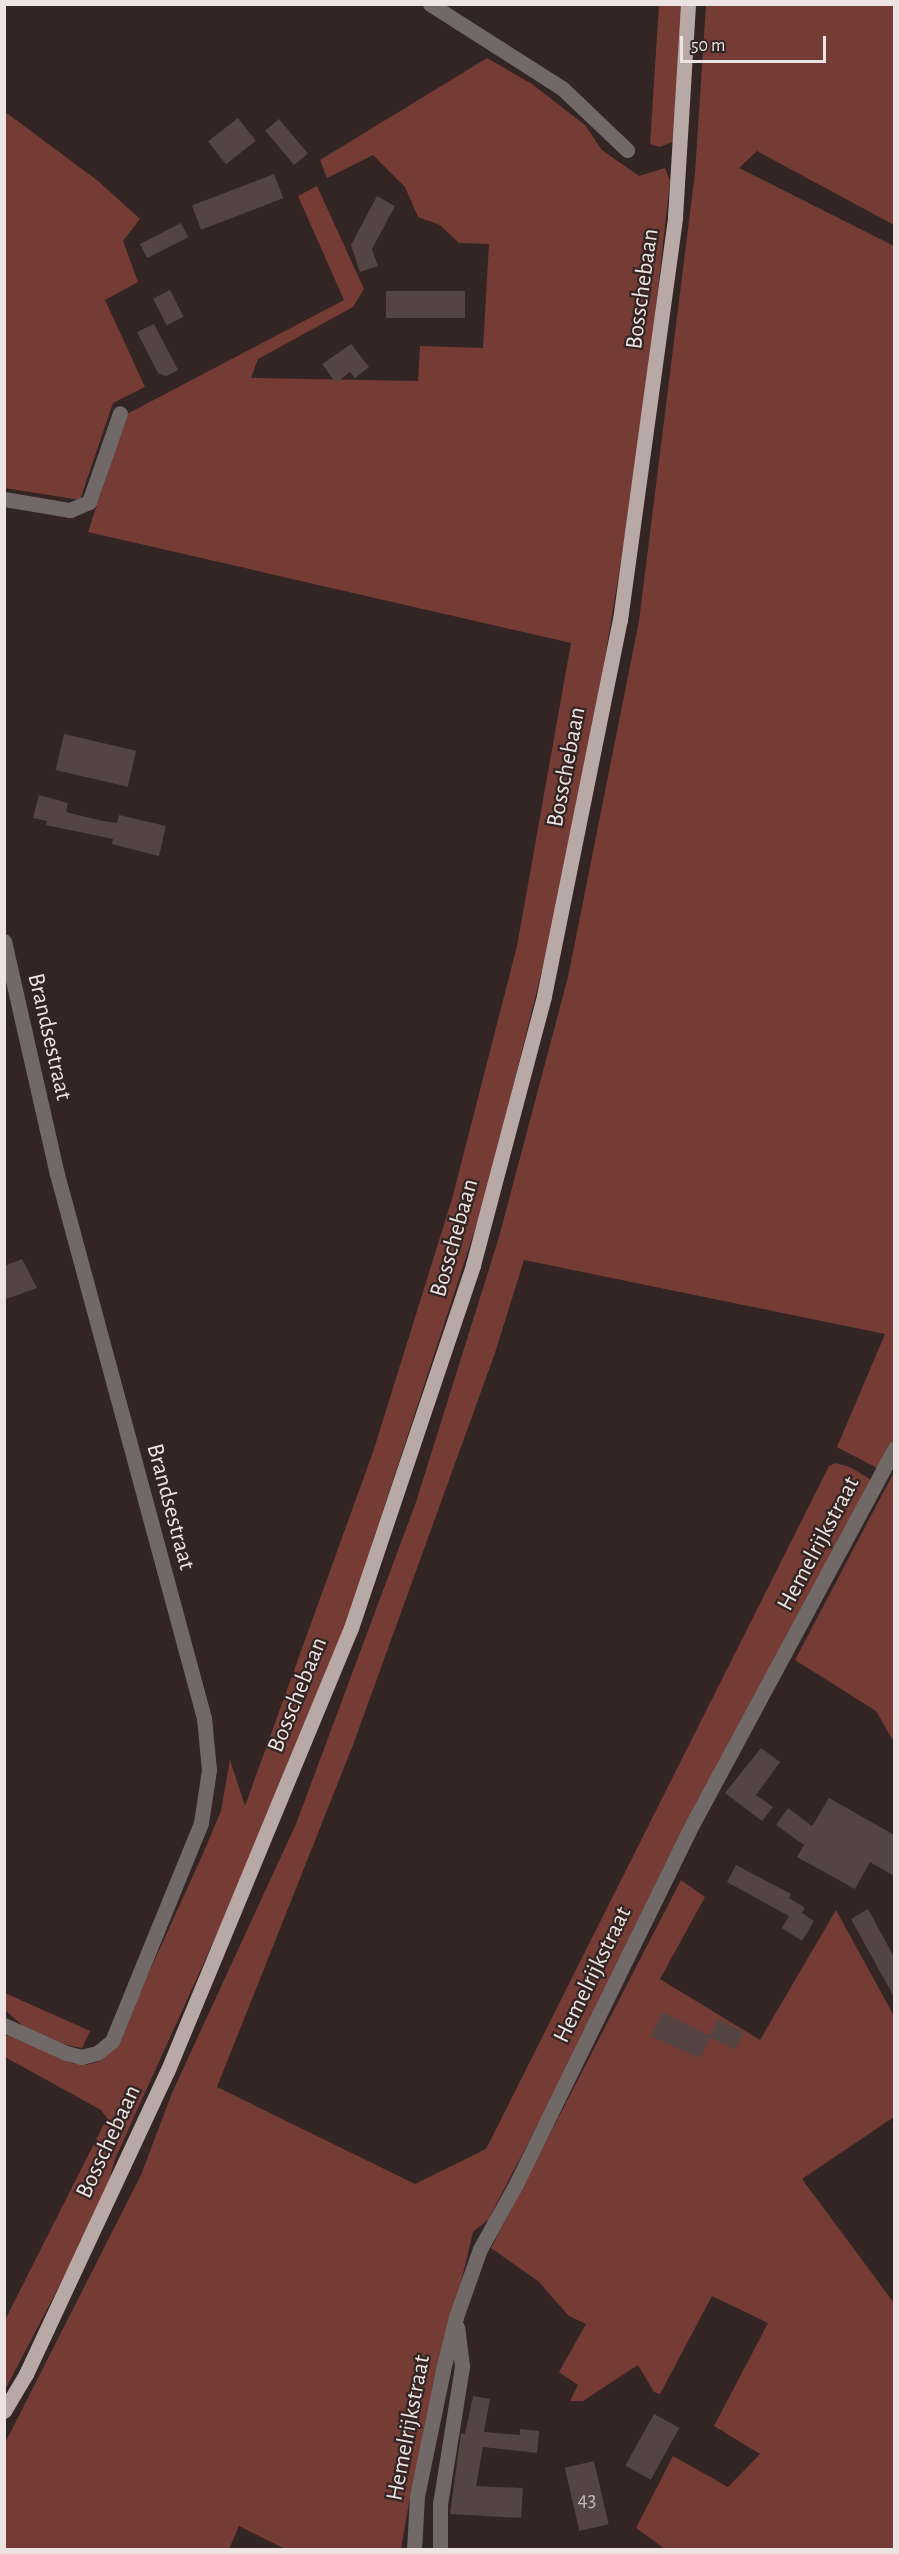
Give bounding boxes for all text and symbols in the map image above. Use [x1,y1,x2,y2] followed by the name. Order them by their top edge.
[683,24,828,62] scale bar
[691,37,725,55] text: 50 m
[620,227,666,351] street label: Bosschebaan
[541,705,593,829] street label: Bosschebaan
[20,971,78,1103] street label: Brandsestraat
[424,1176,486,1300] street label: Bosschebaan
[139,1441,201,1573] street label: Brandsestraat
[772,1472,866,1616] street label: Hemelrijkstraat
[262,1633,334,1757] street label: Bosschebaan
[548,1902,638,2048] street label: Hemelrijkstraat
[70,2081,148,2203] street label: Bosschebaan
[381,2353,437,2503] street label: Hemelrijkstraat
[578,2487,596,2513] house number: 43

